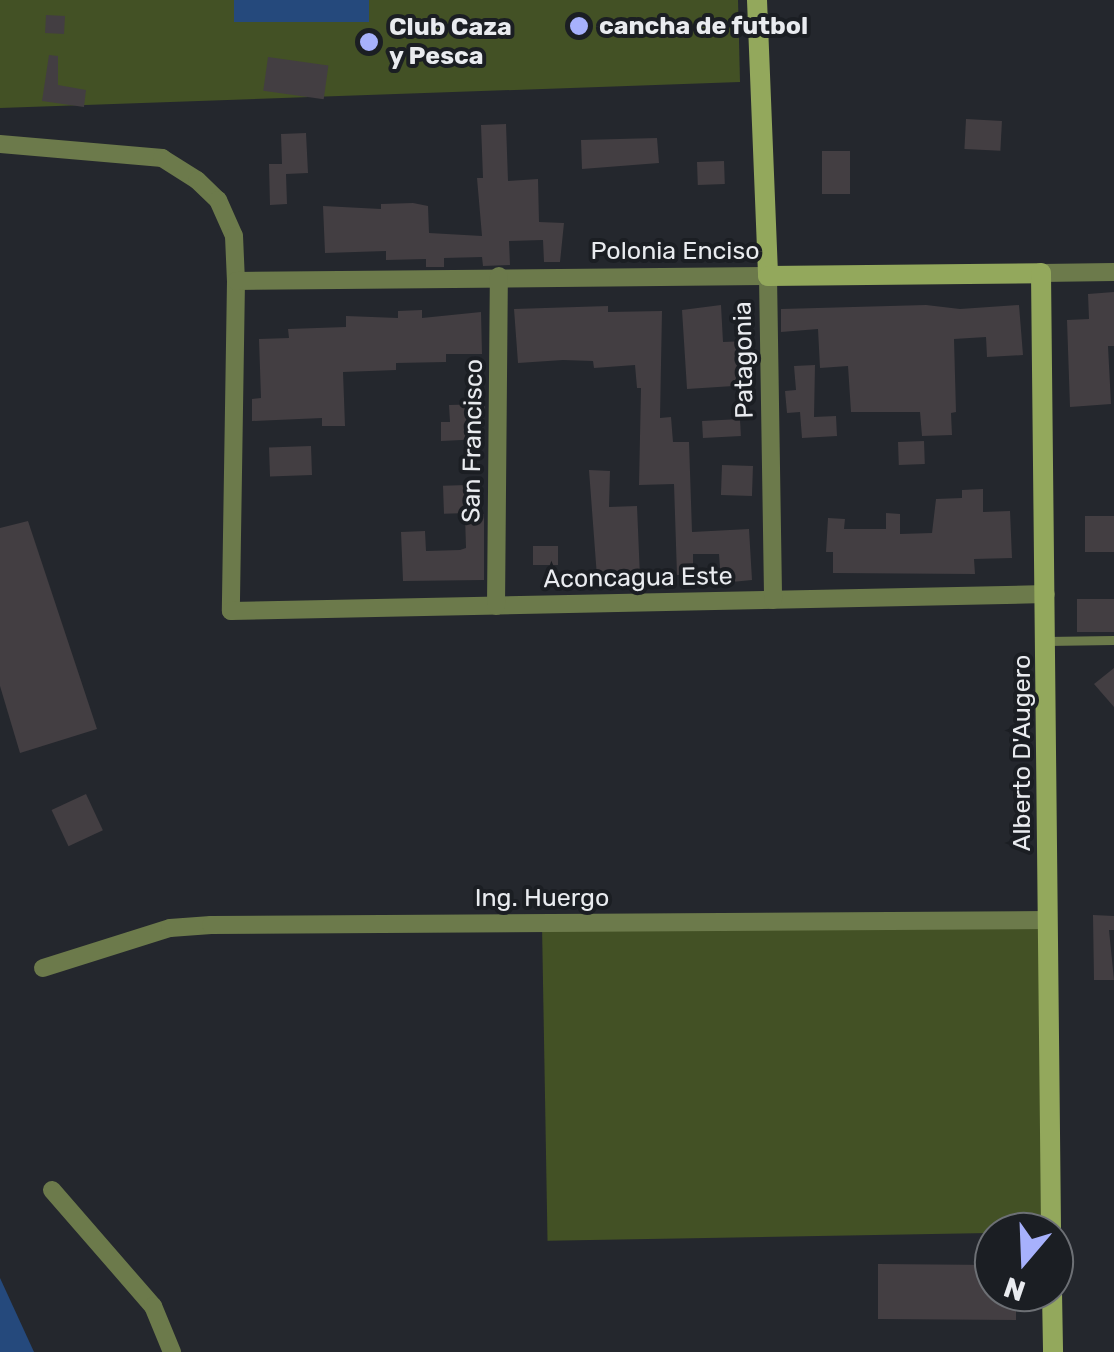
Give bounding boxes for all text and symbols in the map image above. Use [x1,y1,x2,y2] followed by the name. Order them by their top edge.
[599,11,809,41] place label: cancha de futbol
[389,13,512,72] place label: Club Caza y Pesca
[568,15,590,37] marker: cancha de futbol
[358,31,380,53] marker: Club Caza y Pesca
[590,236,760,266] street label: Polonia Enciso
[728,301,760,419] street label: Patagonia
[457,359,489,523] street label: San Francisco
[543,561,733,595] street label: Aconcagua Este
[1007,655,1037,851] street label: Alberto D'Augero
[475,883,609,913] street label: Ing. Huergo
[974,1212,1074,1312] north arrow
[1000,1270,1030,1308] text: N

